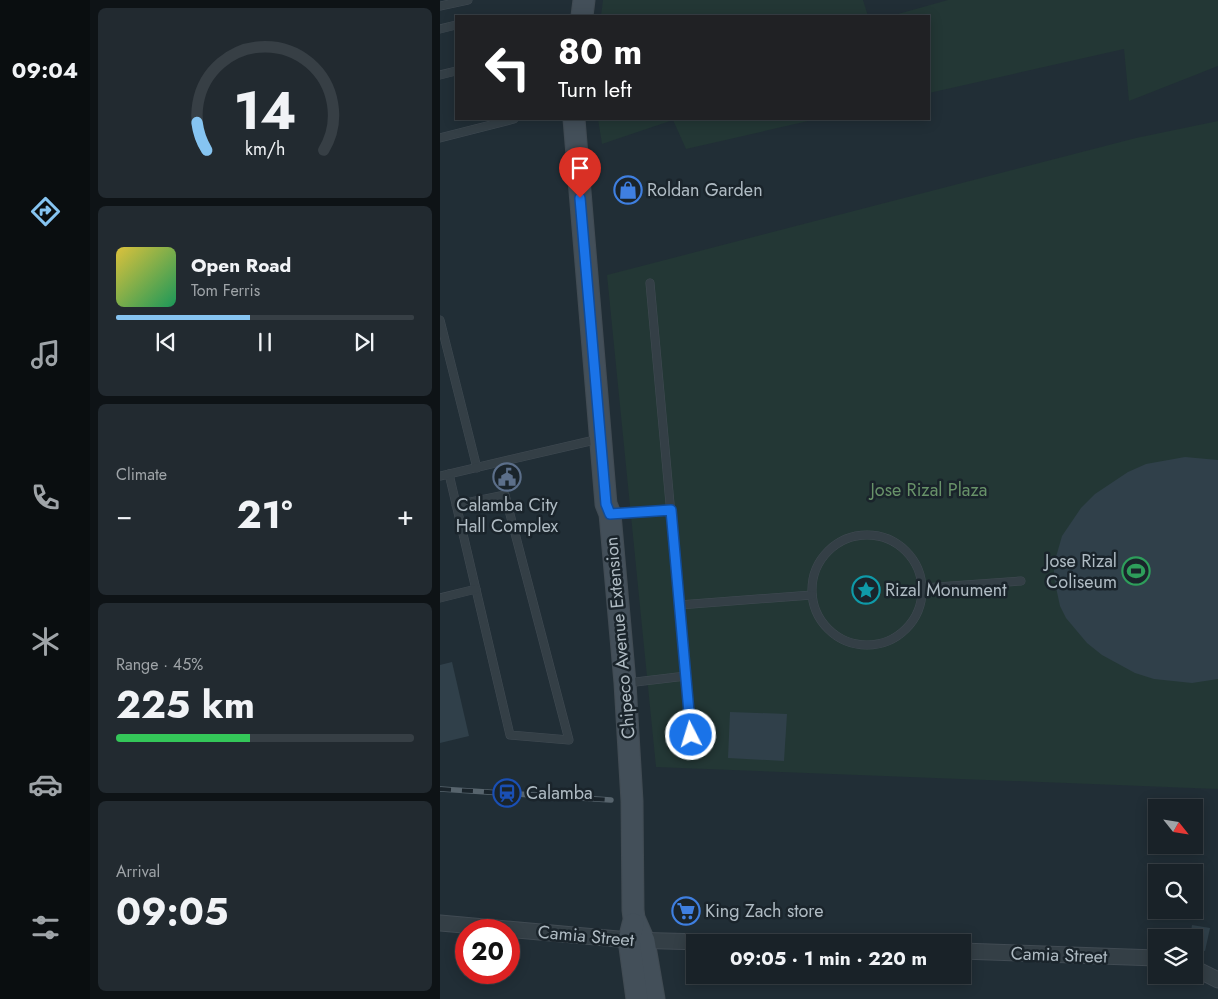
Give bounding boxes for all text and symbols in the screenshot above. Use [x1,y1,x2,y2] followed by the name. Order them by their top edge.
[558,27,642,77] text: 80 m
[475,35,540,100] icon: left
[12,54,78,86] text: 09:04
[234,73,296,149] text: 14
[558,73,632,105] text: Turn left
[245,136,285,162] text: km/h
[559,147,601,198] pin
[566,154,594,182] icon: arrive
[613,175,643,205] shop icon: Roldan Garden
[647,177,763,203] place label: Roldan Garden
[28,194,63,229] icon: directions
[191,252,291,279] text: Open Road
[191,279,260,302] text: Tom Ferris
[152,328,180,356] icon: previous
[251,328,279,356] icon: pause
[350,328,378,356] icon: next
[28,337,63,372] icon: music
[492,462,522,492] public building icon: Calamba City Hall Complex
[116,463,167,486] text: Climate
[869,477,987,503] park label: Jose Rizal Plaza
[28,480,63,515] icon: phone
[237,487,292,542] text: 21°
[456,492,559,539] place label: Calamba City Hall Complex
[116,495,133,536] text: −
[397,495,414,536] text: +
[598,536,642,740] street label: Chipeco Avenue Extension
[1043,548,1117,595] place label: Jose Rizal Coliseum
[1121,556,1151,586] sports icon: Jose Rizal Coliseum
[851,575,881,605] place icon: Rizal Monument
[885,577,1007,603] place label: Rizal Monument
[28,624,63,659] icon: climate
[116,653,203,676] text: Range · 45%
[116,677,255,732] text: 225 km
[664,708,716,760] position arrow
[28,767,63,802] icon: car
[492,778,522,808] station icon: Calamba
[526,780,593,806] place label: Calamba
[1148,799,1202,854] north arrow
[1148,799,1203,984] map controls
[116,860,160,883] text: Arrival
[1148,864,1203,919] button: search
[116,884,228,939] text: 09:05
[671,896,701,926] supermarket icon: King Zach store
[705,898,823,924] place label: King Zach store
[28,910,63,945] icon: filters
[455,919,520,984] speed limit sign: 20
[537,919,636,953] street label: Camia Street
[1148,929,1203,984] button: layers
[1010,940,1108,970] street label: Camia Street
[730,945,927,972] text: 09:05 · 1 min · 220 m

